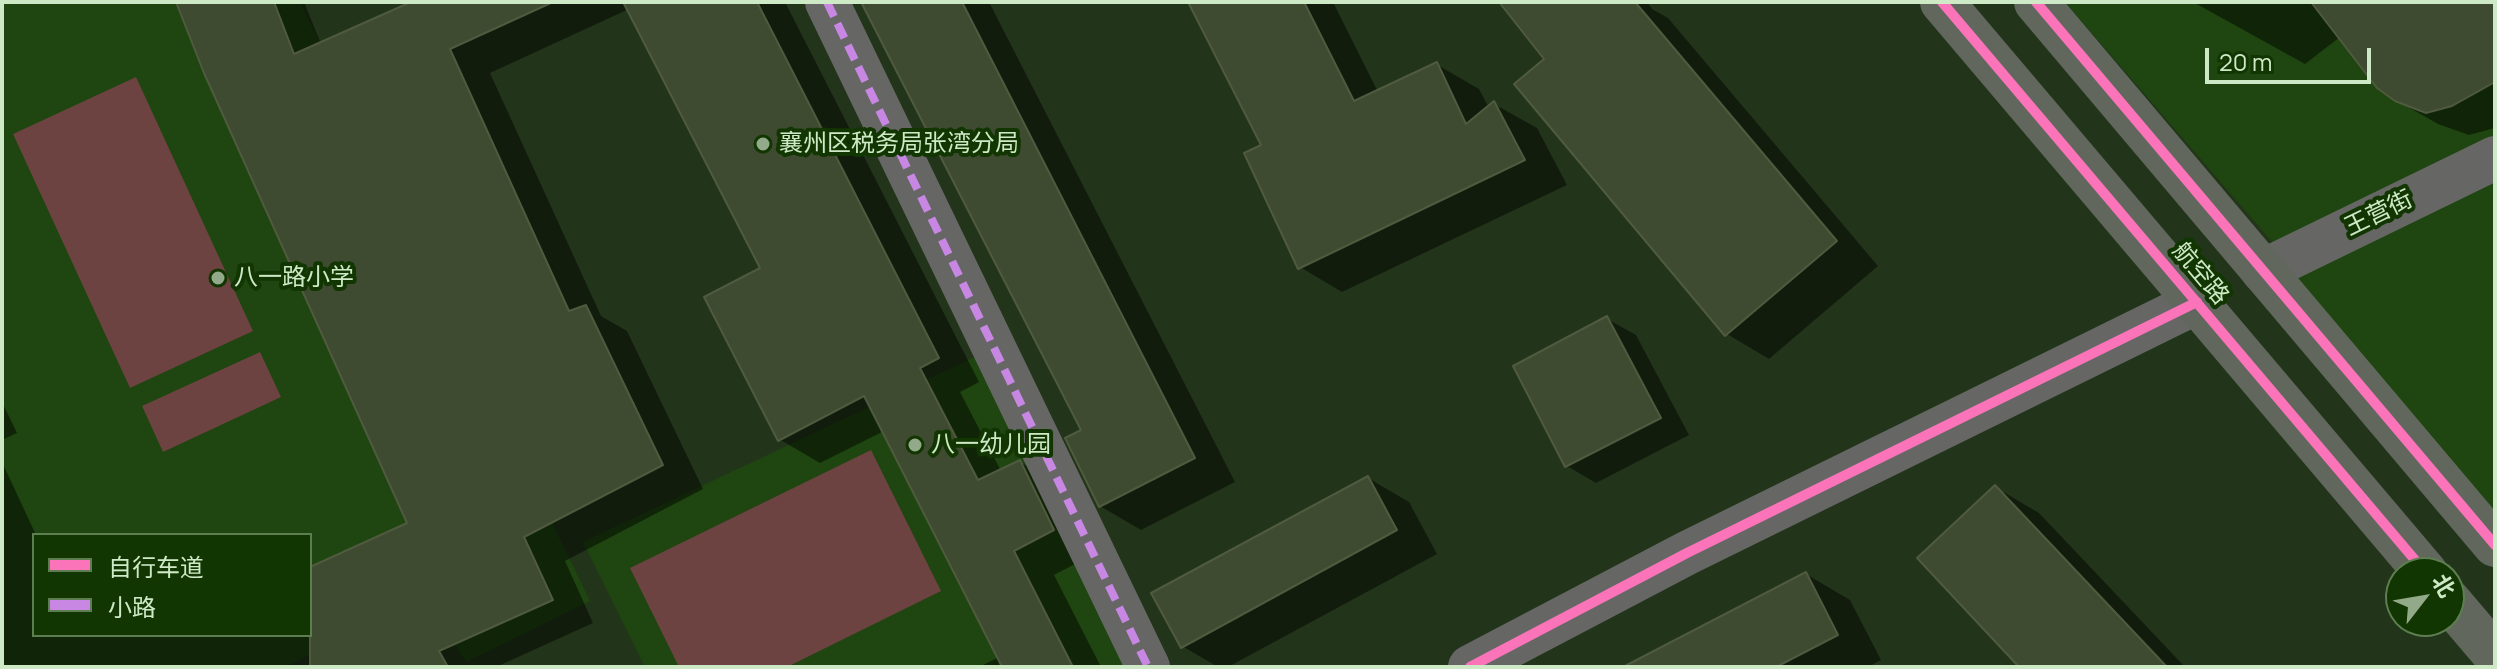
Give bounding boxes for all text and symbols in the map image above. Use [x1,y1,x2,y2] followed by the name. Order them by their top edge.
[2209,32,2375,82] scale bar
[2219,45,2272,78] text: 20 m
[779,130,1019,158] place label: 襄州区税务局张湾分局
[754,135,772,153] marker: 襄州区税务局张湾分局
[2340,185,2418,243] street label: 王营街
[2166,237,2234,311] street label: 航空路
[234,264,354,292] place label: 八一路小学
[209,269,227,287] marker: 八一路小学
[931,431,1051,459] place label: 八一幼儿园
[906,436,924,454] marker: 八一幼儿园
[32,533,312,637] legend
[108,550,204,583] text: 自行车道
[2385,557,2465,637] north arrow
[2425,569,2462,603] text: 北
[108,590,156,623] text: 小路

